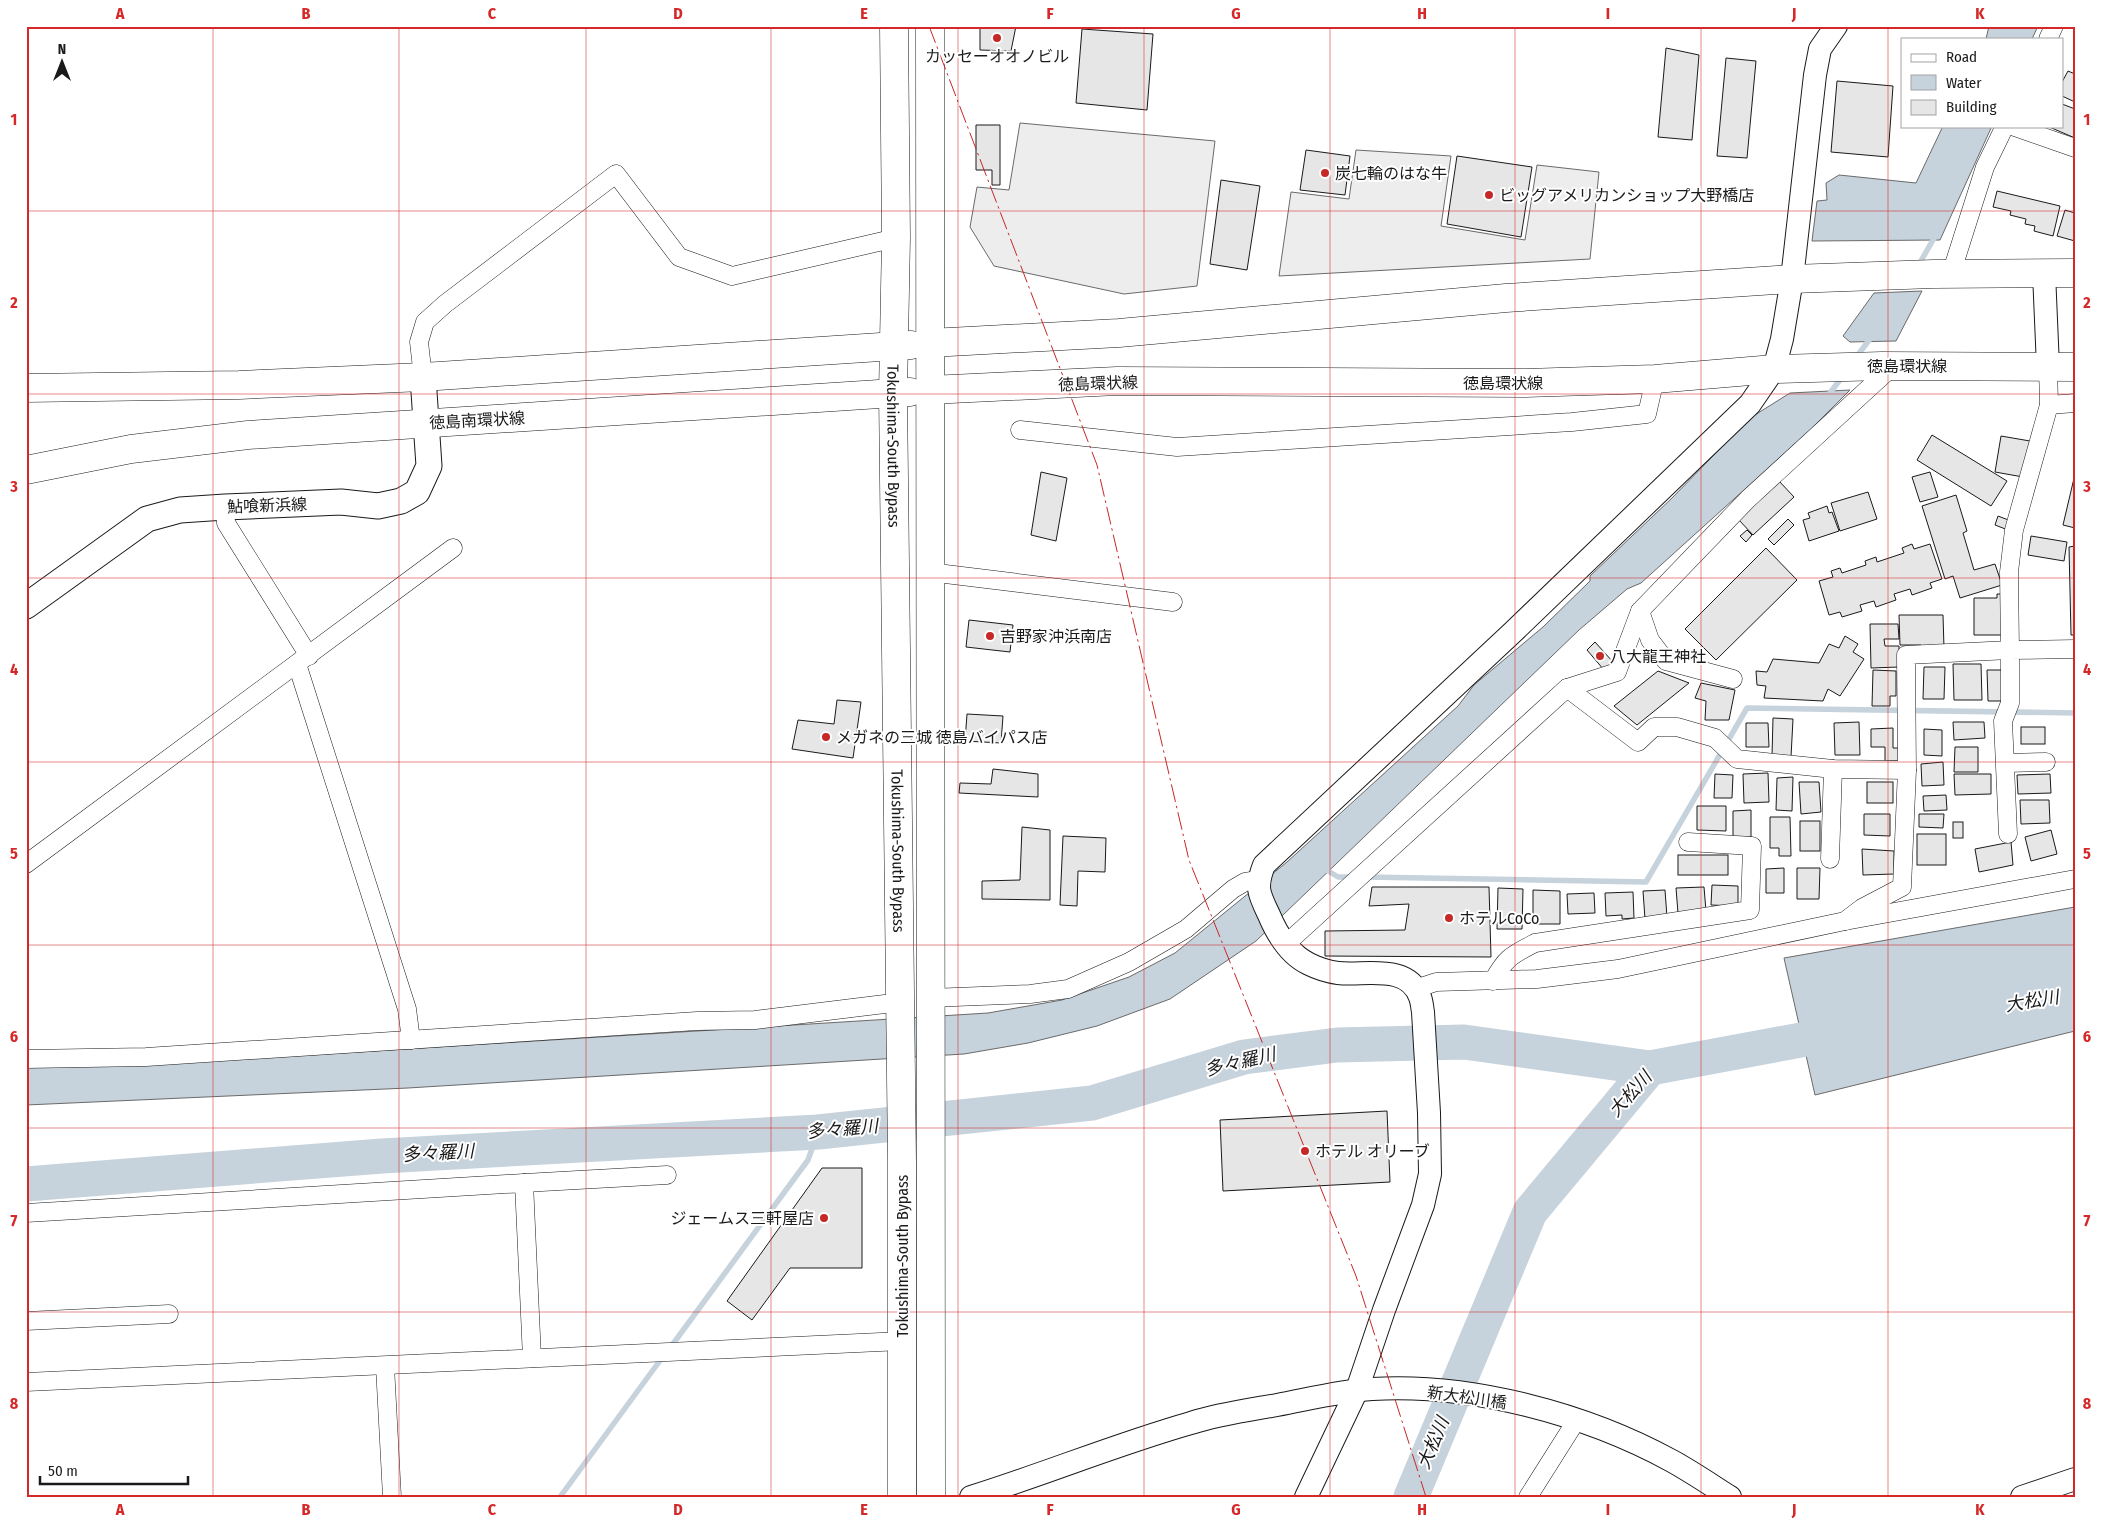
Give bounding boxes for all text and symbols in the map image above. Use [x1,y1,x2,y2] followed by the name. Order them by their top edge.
[115,4,125,23] text: A
[302,4,311,23] text: B
[488,4,497,23] text: C
[673,4,683,23] text: D
[860,4,868,23] text: E
[1046,4,1054,23] text: F
[1231,4,1241,23] text: G
[1417,4,1427,23] text: H
[1606,4,1610,23] text: I
[1791,4,1796,23] text: J
[1975,4,1985,23] text: K
[991,32,1003,44] marker: カッセーオオノビル
[38,38,88,88] north arrow
[1901,38,2064,128] legend
[58,41,66,58] text: N
[925,47,1069,66] place label: カッセーオオノビル
[1946,48,1977,66] text: Road
[1946,74,1982,92] text: Water
[1946,98,1997,116] text: Building
[11,110,17,129] text: 1
[2084,110,2090,129] text: 1
[1335,164,1447,183] place label: 炭七輪のはな牛
[1319,167,1331,179] marker: 炭七輪のはな牛
[1499,186,1754,205] place label: ビッグアメリカンショップ大野橋店
[1483,189,1495,201] marker: ビッグアメリカンショップ大野橋店
[9,293,18,312] text: 2
[2082,293,2091,312] text: 2
[1867,357,1947,376] street label: 徳島環状線
[883,364,904,528] street label: Tokushima-South Bypass
[1058,373,1138,394] street label: 徳島環状線
[1463,374,1543,393] street label: 徳島環状線
[429,408,525,432] street label: 徳島南環状線
[9,477,18,496] text: 3
[2082,477,2091,496] text: 3
[227,495,307,516] street label: 鮎喰新浜線
[1000,627,1112,646] place label: 吉野家沖浜南店
[984,630,996,642] marker: 吉野家沖浜南店
[1610,647,1706,666] place label: 八大龍王神社
[1594,650,1606,662] marker: 八大龍王神社
[10,660,18,679] text: 4
[2083,660,2091,679] text: 4
[836,728,1047,747] place label: メガネの三城 徳島バイパス店
[820,731,832,743] marker: メガネの三城 徳島バイパス店
[887,769,908,933] street label: Tokushima-South Bypass
[10,844,18,863] text: 5
[2083,844,2091,863] text: 5
[1459,909,1539,928] place label: ホテルCoCo
[1443,912,1455,924] marker: ホテルCoCo
[2004,986,2062,1016] water label: 大松川
[10,1027,18,1046] text: 6
[2083,1027,2091,1046] text: 6
[1202,1043,1280,1081] water label: 多々羅川
[1604,1065,1658,1121] water label: 大松川
[805,1115,881,1143] water label: 多々羅川
[401,1140,477,1166] water label: 多々羅川
[1315,1142,1430,1161] place label: ホテル オリーブ
[1299,1145,1311,1157] marker: ホテル オリーブ
[893,1174,912,1337] street label: Tokushima-South Bypass
[670,1209,814,1228] place label: ジェームス三軒屋店
[11,1211,18,1230] text: 7
[2084,1211,2091,1230] text: 7
[818,1212,830,1224] marker: ジェームス三軒屋店
[1426,1383,1508,1412] street label: 新大松川橋
[10,1394,19,1413] text: 8
[2083,1394,2092,1413] text: 8
[1412,1412,1454,1472] water label: 大松川
[40,1453,188,1485] scale bar
[48,1462,78,1480] text: 50 m
[115,1500,125,1519] text: A
[302,1500,311,1519] text: B
[488,1500,497,1519] text: C
[673,1500,683,1519] text: D
[860,1500,868,1519] text: E
[1046,1500,1054,1519] text: F
[1231,1500,1241,1519] text: G
[1417,1500,1427,1519] text: H
[1606,1500,1610,1519] text: I
[1791,1500,1796,1519] text: J
[1975,1500,1985,1519] text: K

